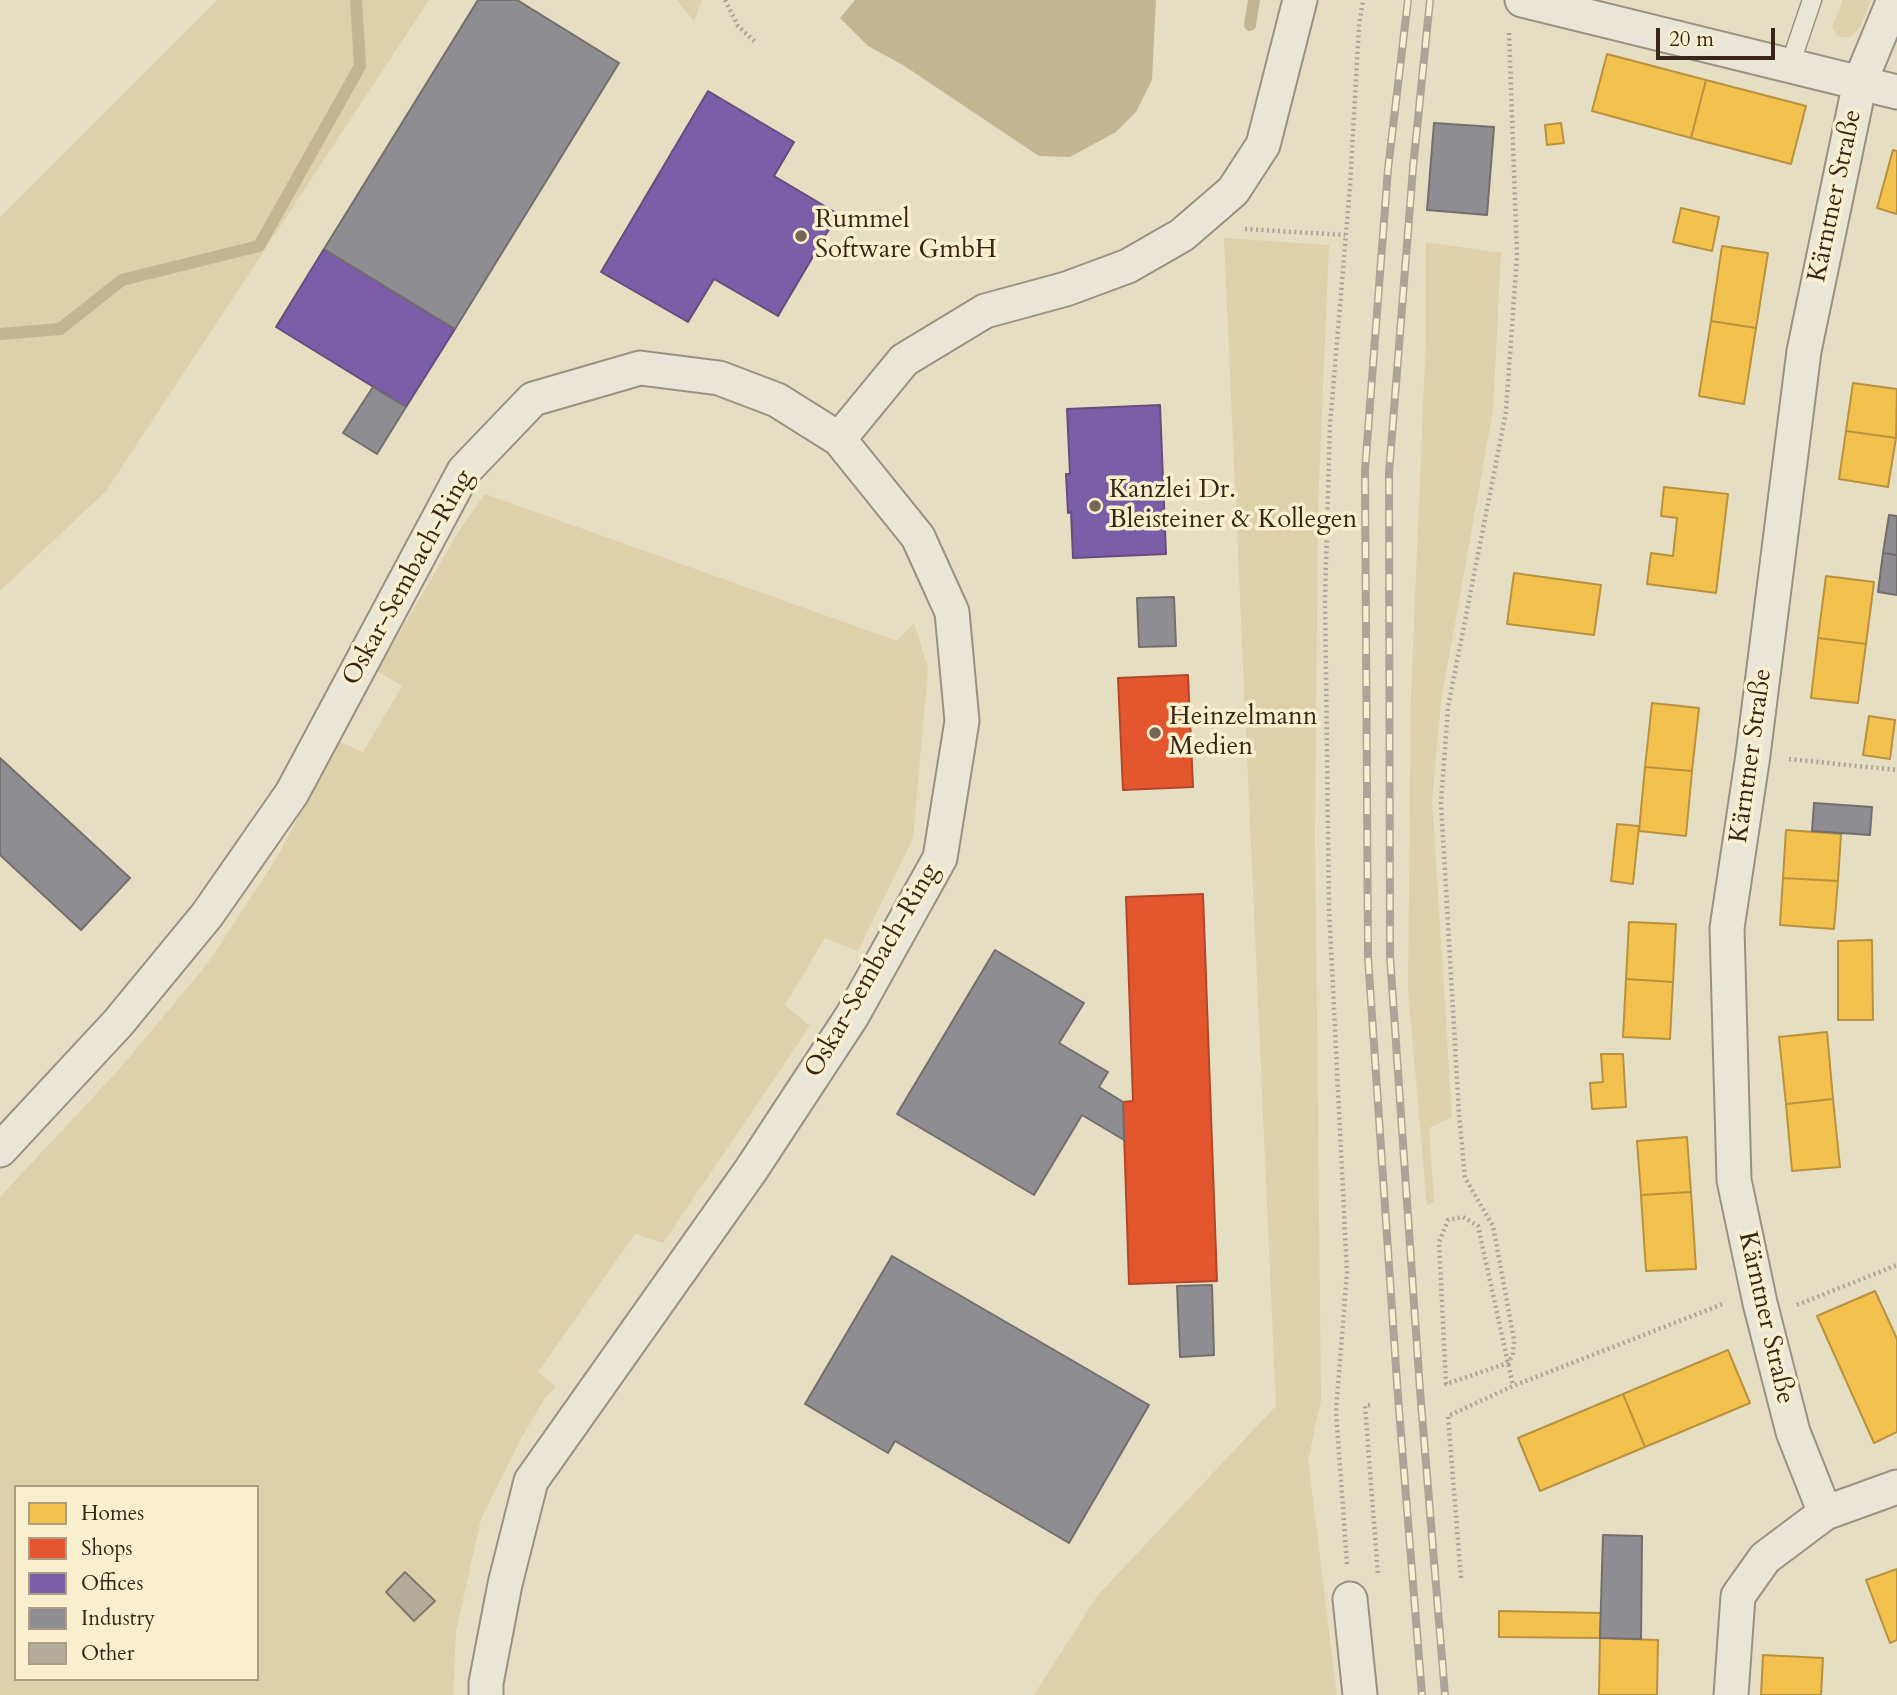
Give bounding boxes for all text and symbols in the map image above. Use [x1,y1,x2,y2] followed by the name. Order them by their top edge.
[1659,14,1778,58] scale bar
[1669,25,1714,54] text: 20 m
[1802,107,1870,285] street label: Kärntner Straße
[815,205,997,266] place label: Rummel Software GmbH
[793,228,809,244] marker: Rummel Software GmbH
[337,465,481,691] street label: Oskar-Sembach-Ring
[1109,475,1357,536] place label: Kanzlei Dr. Bleisteiner & Kollegen
[1087,498,1103,514] marker: Kanzlei Dr. Bleisteiner & Kollegen
[1724,667,1780,845] street label: Kärntner Straße
[1169,702,1317,764] place label: Heinzelmann Medien
[1147,725,1163,741] marker: Heinzelmann Medien
[799,858,947,1084] street label: Oskar-Sembach-Ring
[1730,1229,1800,1407] street label: Kärntner Straße
[14,1485,259,1681] legend
[81,1499,144,1528] text: Homes
[81,1534,133,1563] text: Shops
[81,1569,143,1598] text: Offices
[81,1604,155,1633] text: Industry
[81,1639,135,1668] text: Other

